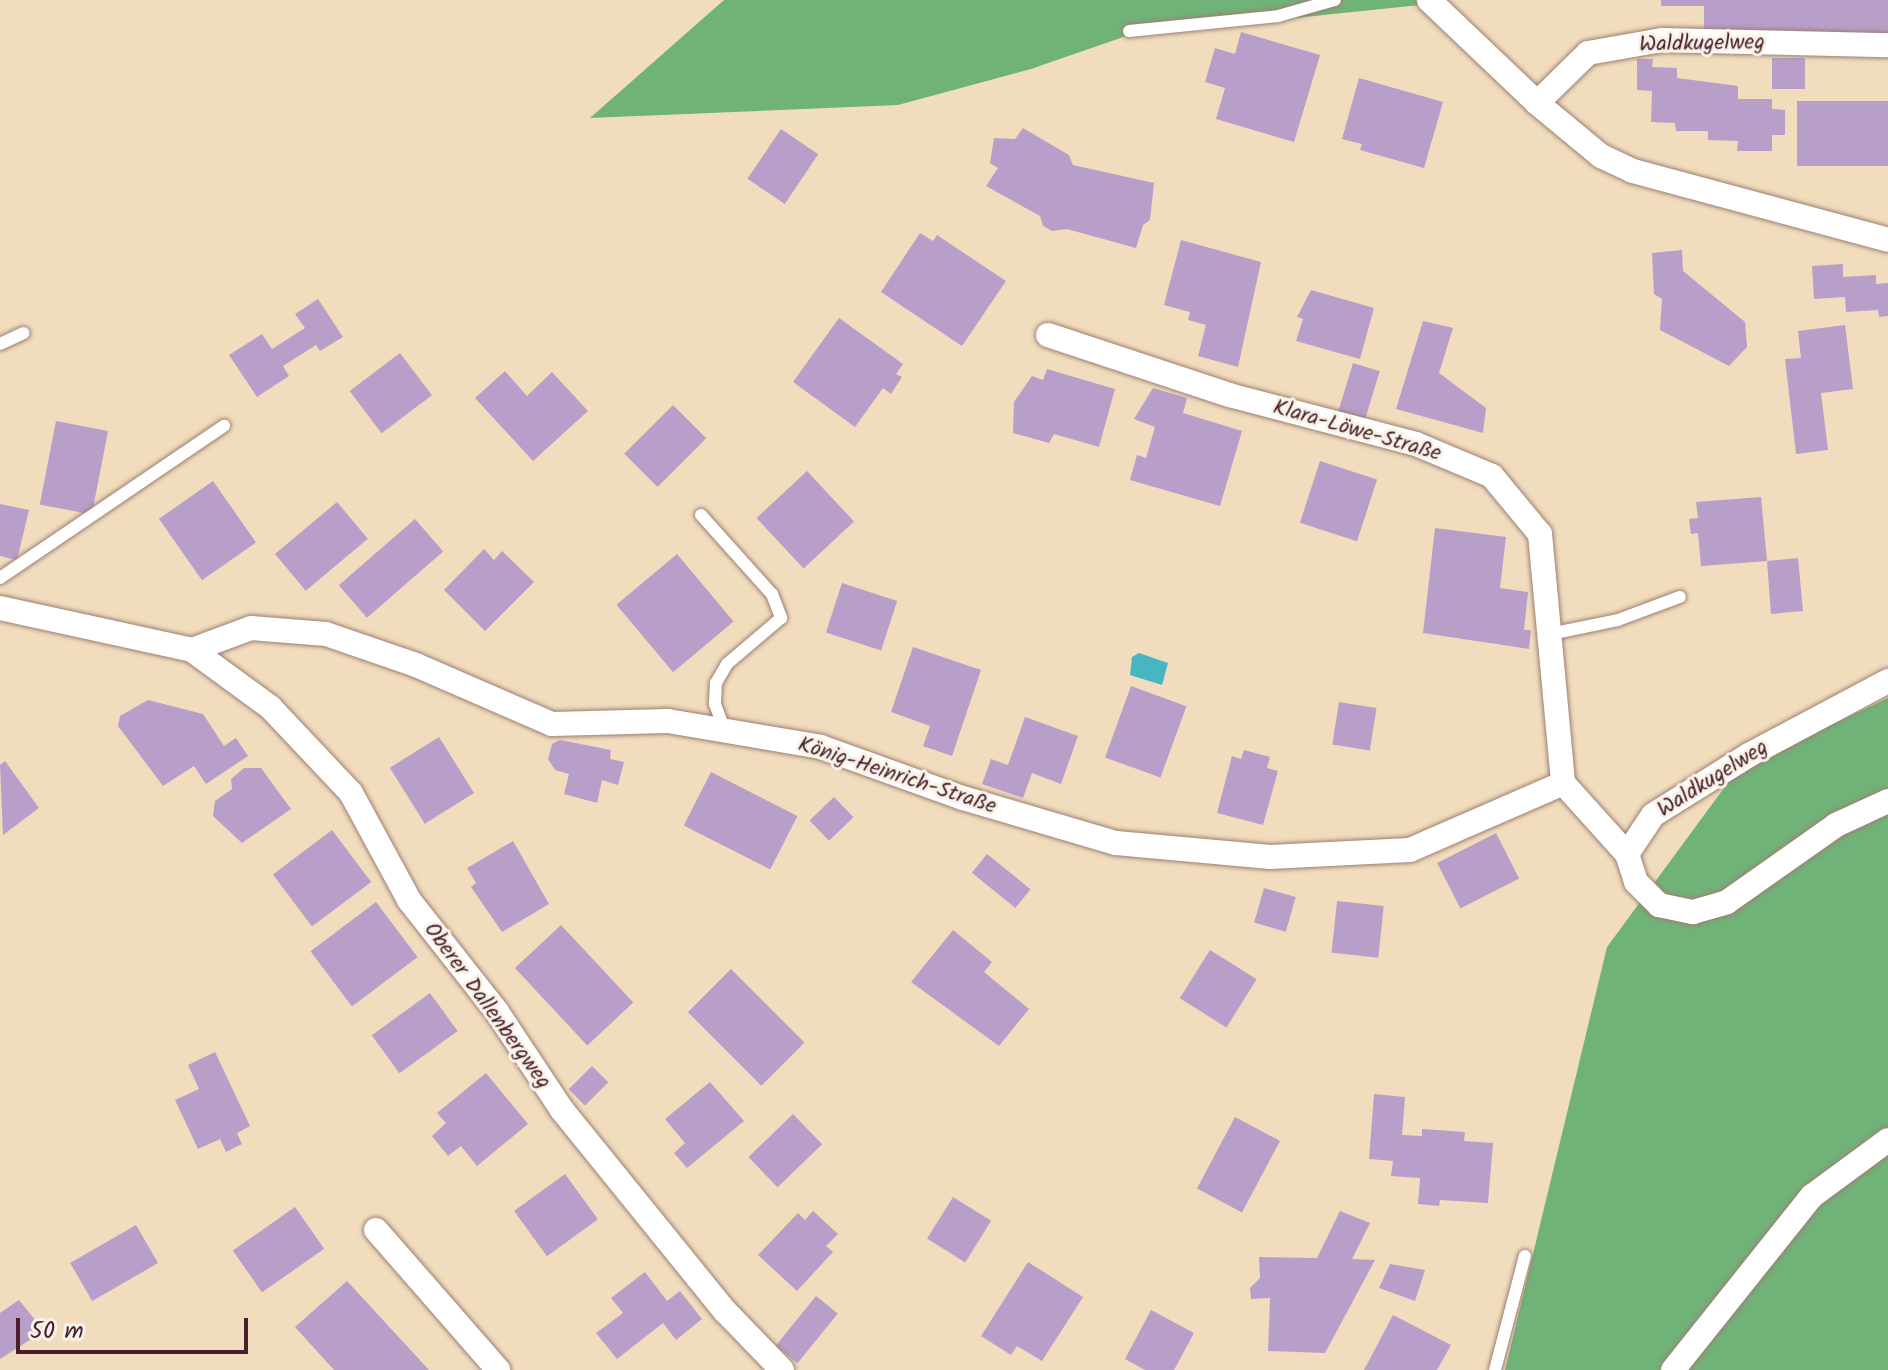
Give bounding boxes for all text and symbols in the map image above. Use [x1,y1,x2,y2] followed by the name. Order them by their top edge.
[1639,30,1765,58] street label: Waldkugelweg
[1270,394,1444,468] street label: Klara-Löwe-Straße
[795,731,999,821] street label: König-Heinrich-Straße
[1653,735,1773,823] street label: Waldkugelweg
[418,918,556,1094] street label: Oberer Dallenbergweg
[20,1302,252,1352] scale bar
[30,1312,84,1351] text: 50 m

